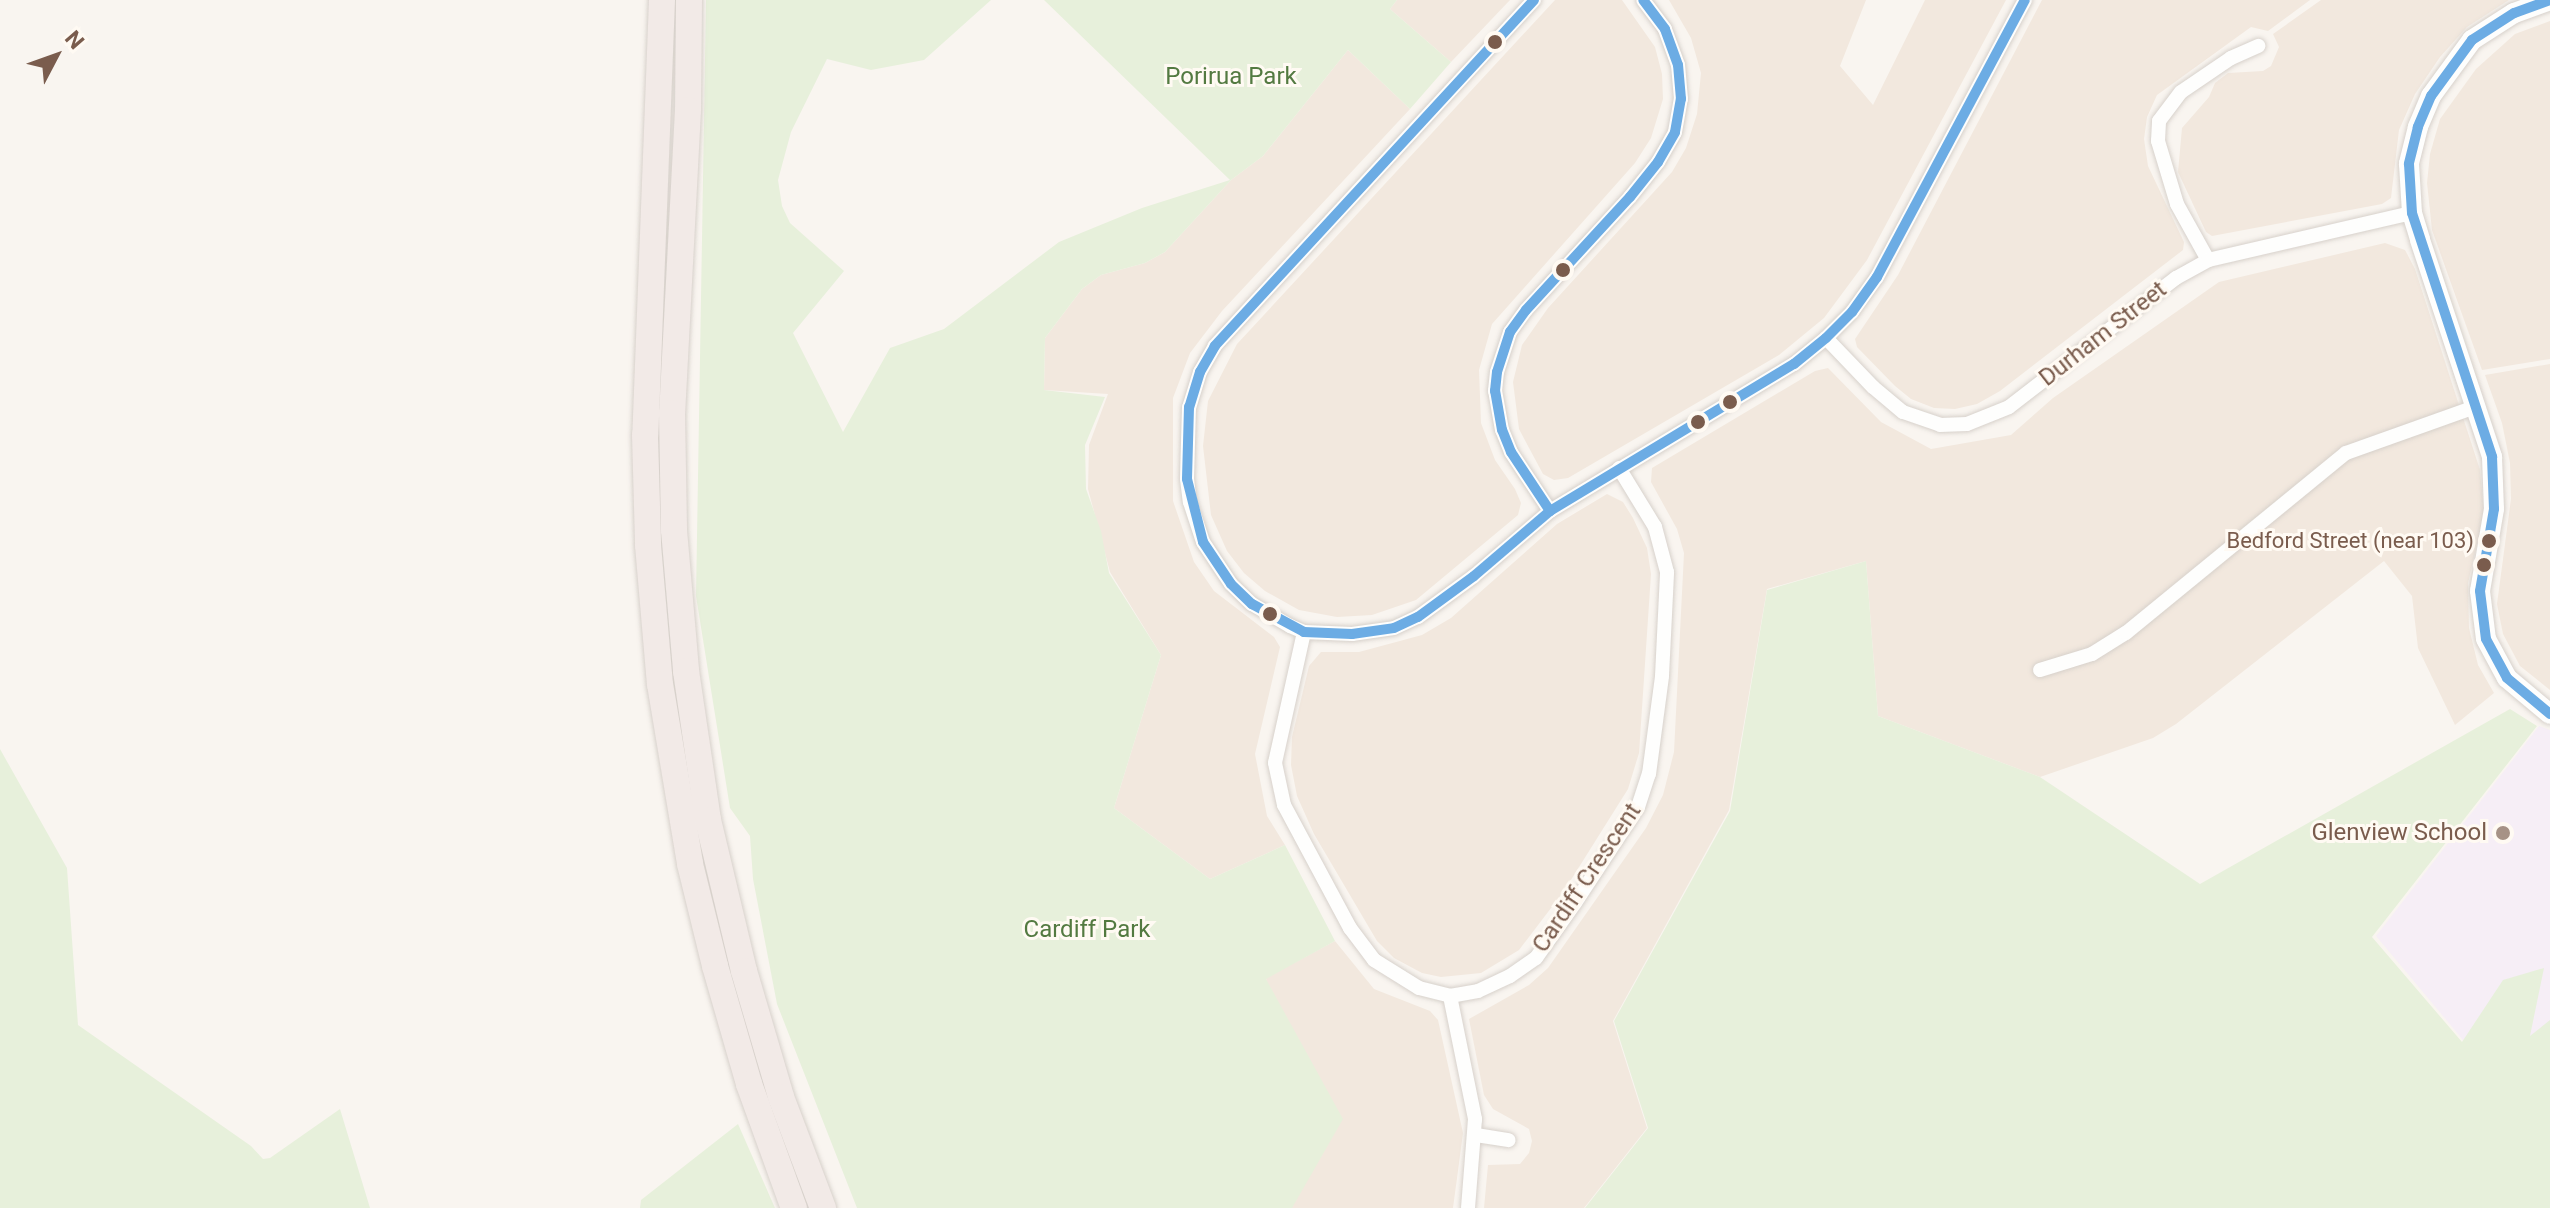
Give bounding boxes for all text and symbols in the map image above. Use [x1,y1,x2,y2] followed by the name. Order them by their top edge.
[16,16,96,96] north arrow
[60,26,89,54] text: N
[1487,34,1503,50] unlabelled marker
[1165,63,1297,91] park label: Porirua Park
[1555,262,1571,278] unlabelled marker
[2034,275,2172,393] street label: Durham Street
[1722,394,1738,410] unlabelled marker
[1690,414,1706,430] unlabelled marker
[2226,528,2474,554] place label: Bedford Street (near 103)
[2481,533,2497,549] marker: Bedford Street (near 103)
[2476,557,2492,573] unlabelled marker
[1262,606,1278,622] unlabelled marker
[1527,798,1647,958] street label: Cardiff Crescent
[2311,819,2487,847] place label: Glenview School
[2494,824,2512,842] marker: Glenview School
[1024,916,1150,944] park label: Cardiff Park

